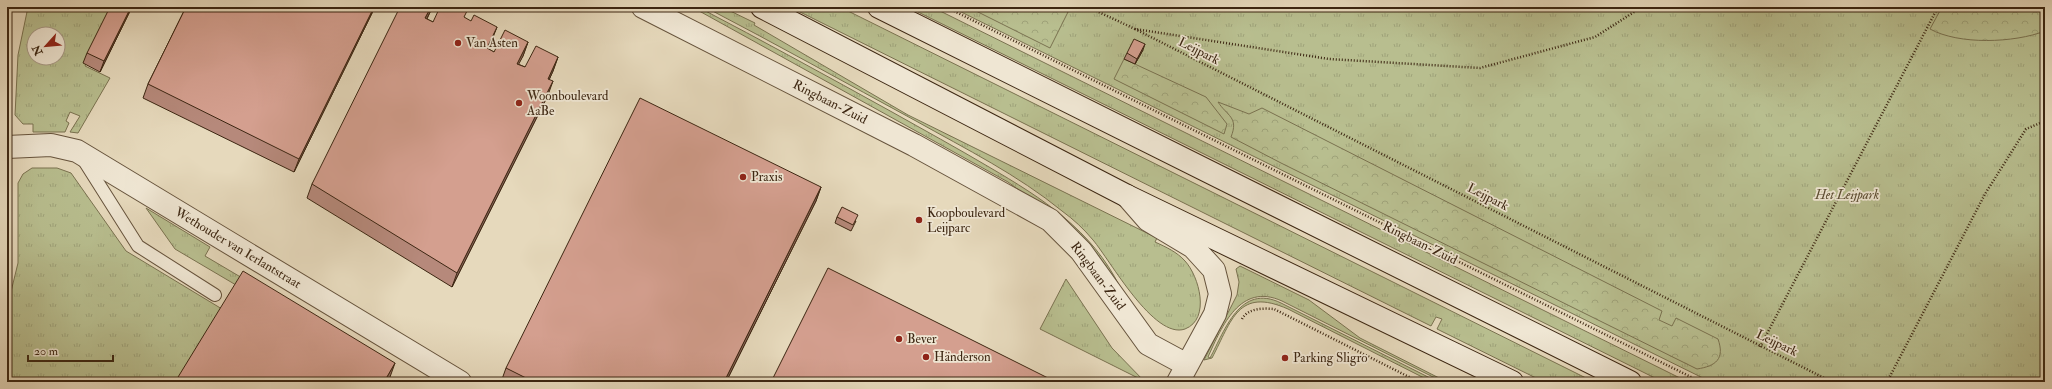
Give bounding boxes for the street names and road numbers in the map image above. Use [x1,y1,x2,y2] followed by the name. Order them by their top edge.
[1175,34,1223,69] street label: Leijpark
[790,76,870,128] street label: Ringbaan-Zuid
[1464,180,1512,215] street label: Leijpark
[171,203,304,292] street label: Wethouder van Ierlantstraat
[1380,218,1461,268] street label: Ringbaan-Zuid
[1067,239,1129,314] street label: Ringbaan-Zuid
[1753,326,1801,361] street label: Leijpark

